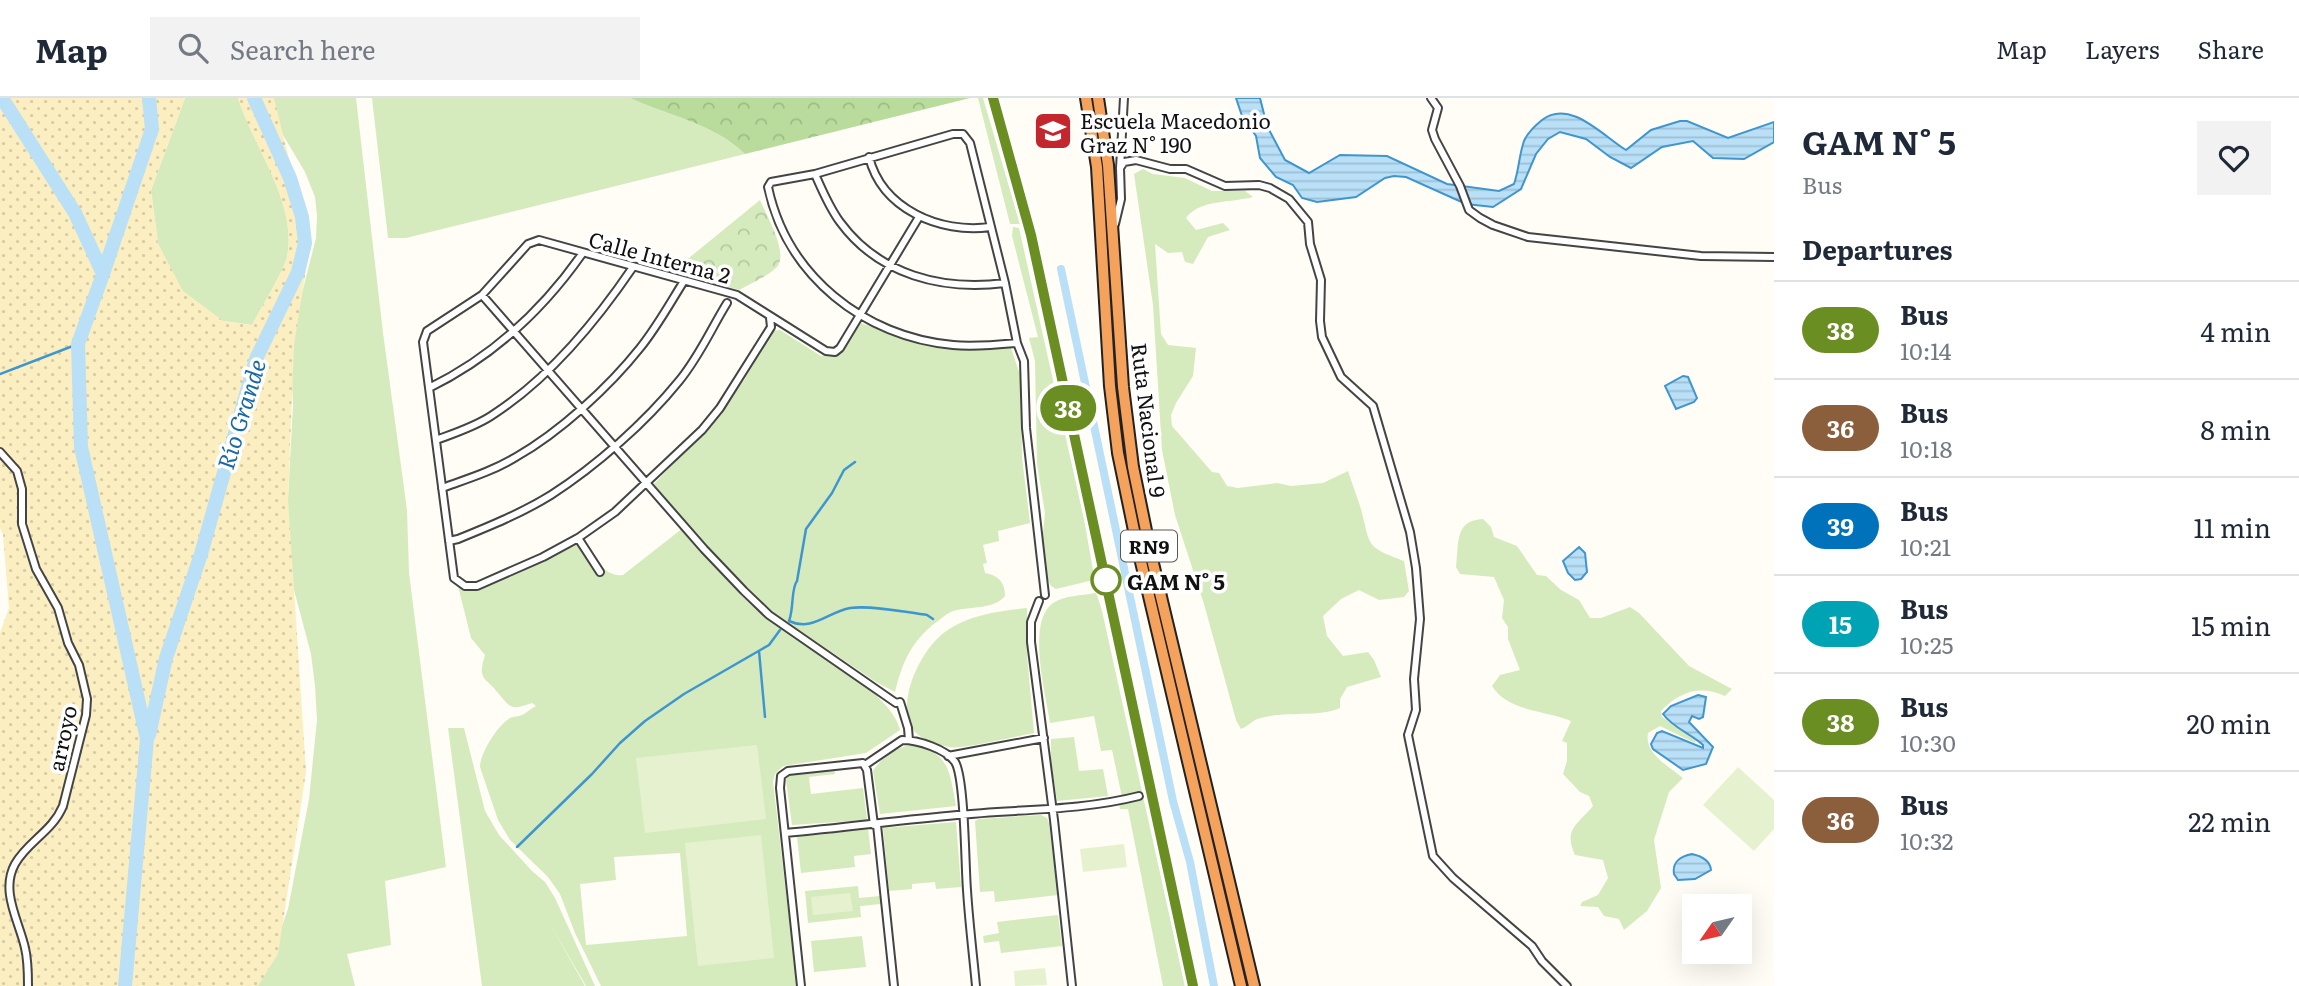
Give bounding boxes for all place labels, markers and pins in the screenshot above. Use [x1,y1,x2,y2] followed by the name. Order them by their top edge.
[1080,104,1271,159] place label: Escuela Macedonio Graz N° 190
[1032,110,1074,152] school or university icon: Escuela Macedonio Graz N° 190
[1091,565,1121,595] marker: GAM N° 5
[1127,565,1225,596] place label: GAM N° 5

